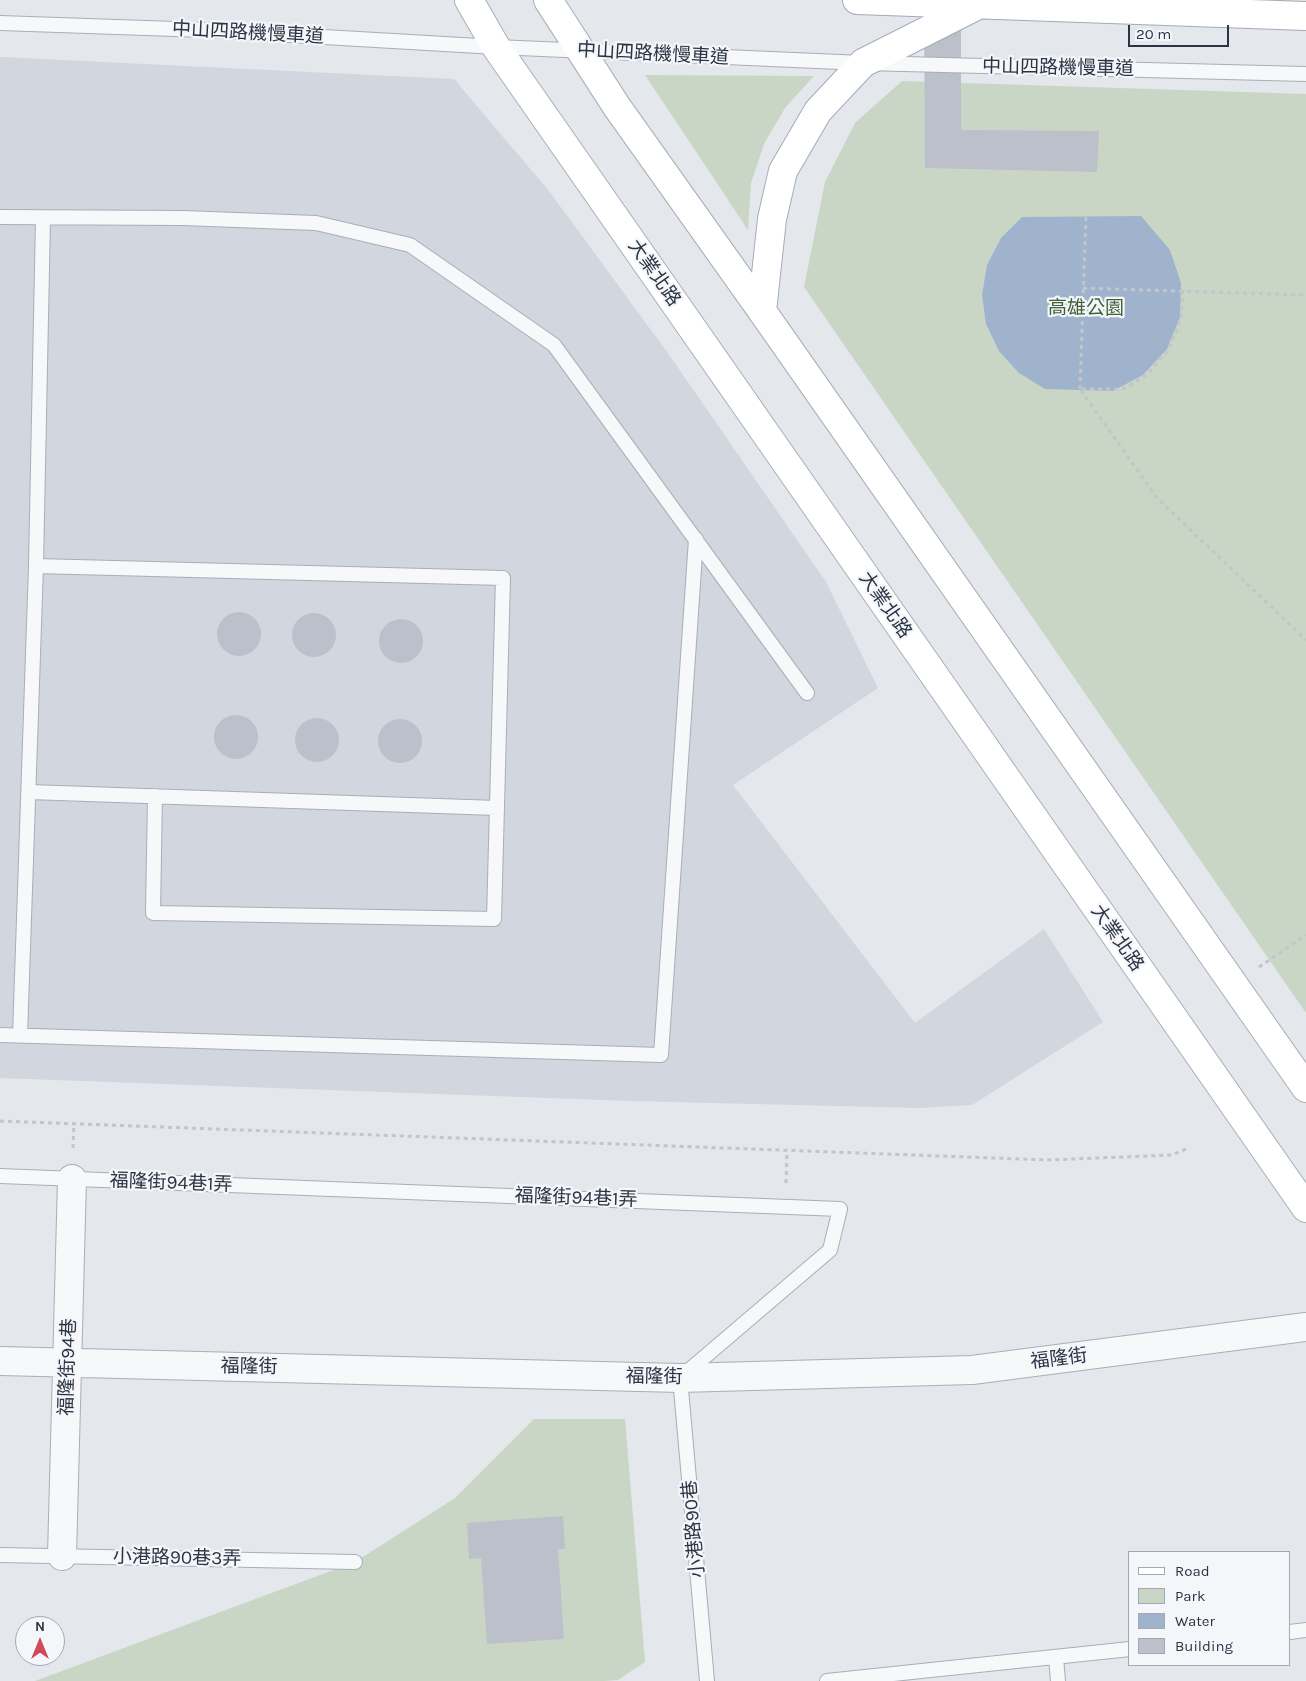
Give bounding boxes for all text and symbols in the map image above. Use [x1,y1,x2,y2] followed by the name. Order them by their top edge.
[1131,15,1232,47] scale bar
[172,18,324,48] street label: 中山四路機慢車道
[1136,25,1171,43] text: 20 m
[577,39,729,69] street label: 中山四路機慢車道
[982,55,1134,81] street label: 中山四路機慢車道
[623,235,685,311] street label: 大業北路
[1048,298,1124,320] park label: 高雄公園
[854,567,916,643] street label: 大業北路
[1086,900,1148,976] street label: 大業北路
[109,1169,233,1197] street label: 福隆街94巷1弄
[514,1184,638,1212] street label: 福隆街94巷1弄
[55,1318,81,1416] street label: 福隆街94巷
[1029,1344,1089,1374] street label: 福隆街
[220,1355,278,1379] street label: 福隆街
[625,1365,683,1389] street label: 福隆街
[678,1479,710,1579] street label: 小港路90巷
[113,1545,241,1571] street label: 小港路90巷3弄
[1128,1551,1291,1666] legend
[1175,1562,1210,1580] text: Road
[1175,1587,1205,1605] text: Park
[1175,1612,1215,1630] text: Water
[15,1616,65,1666] north arrow
[35,1618,45,1635] text: N
[1175,1637,1233,1655] text: Building

